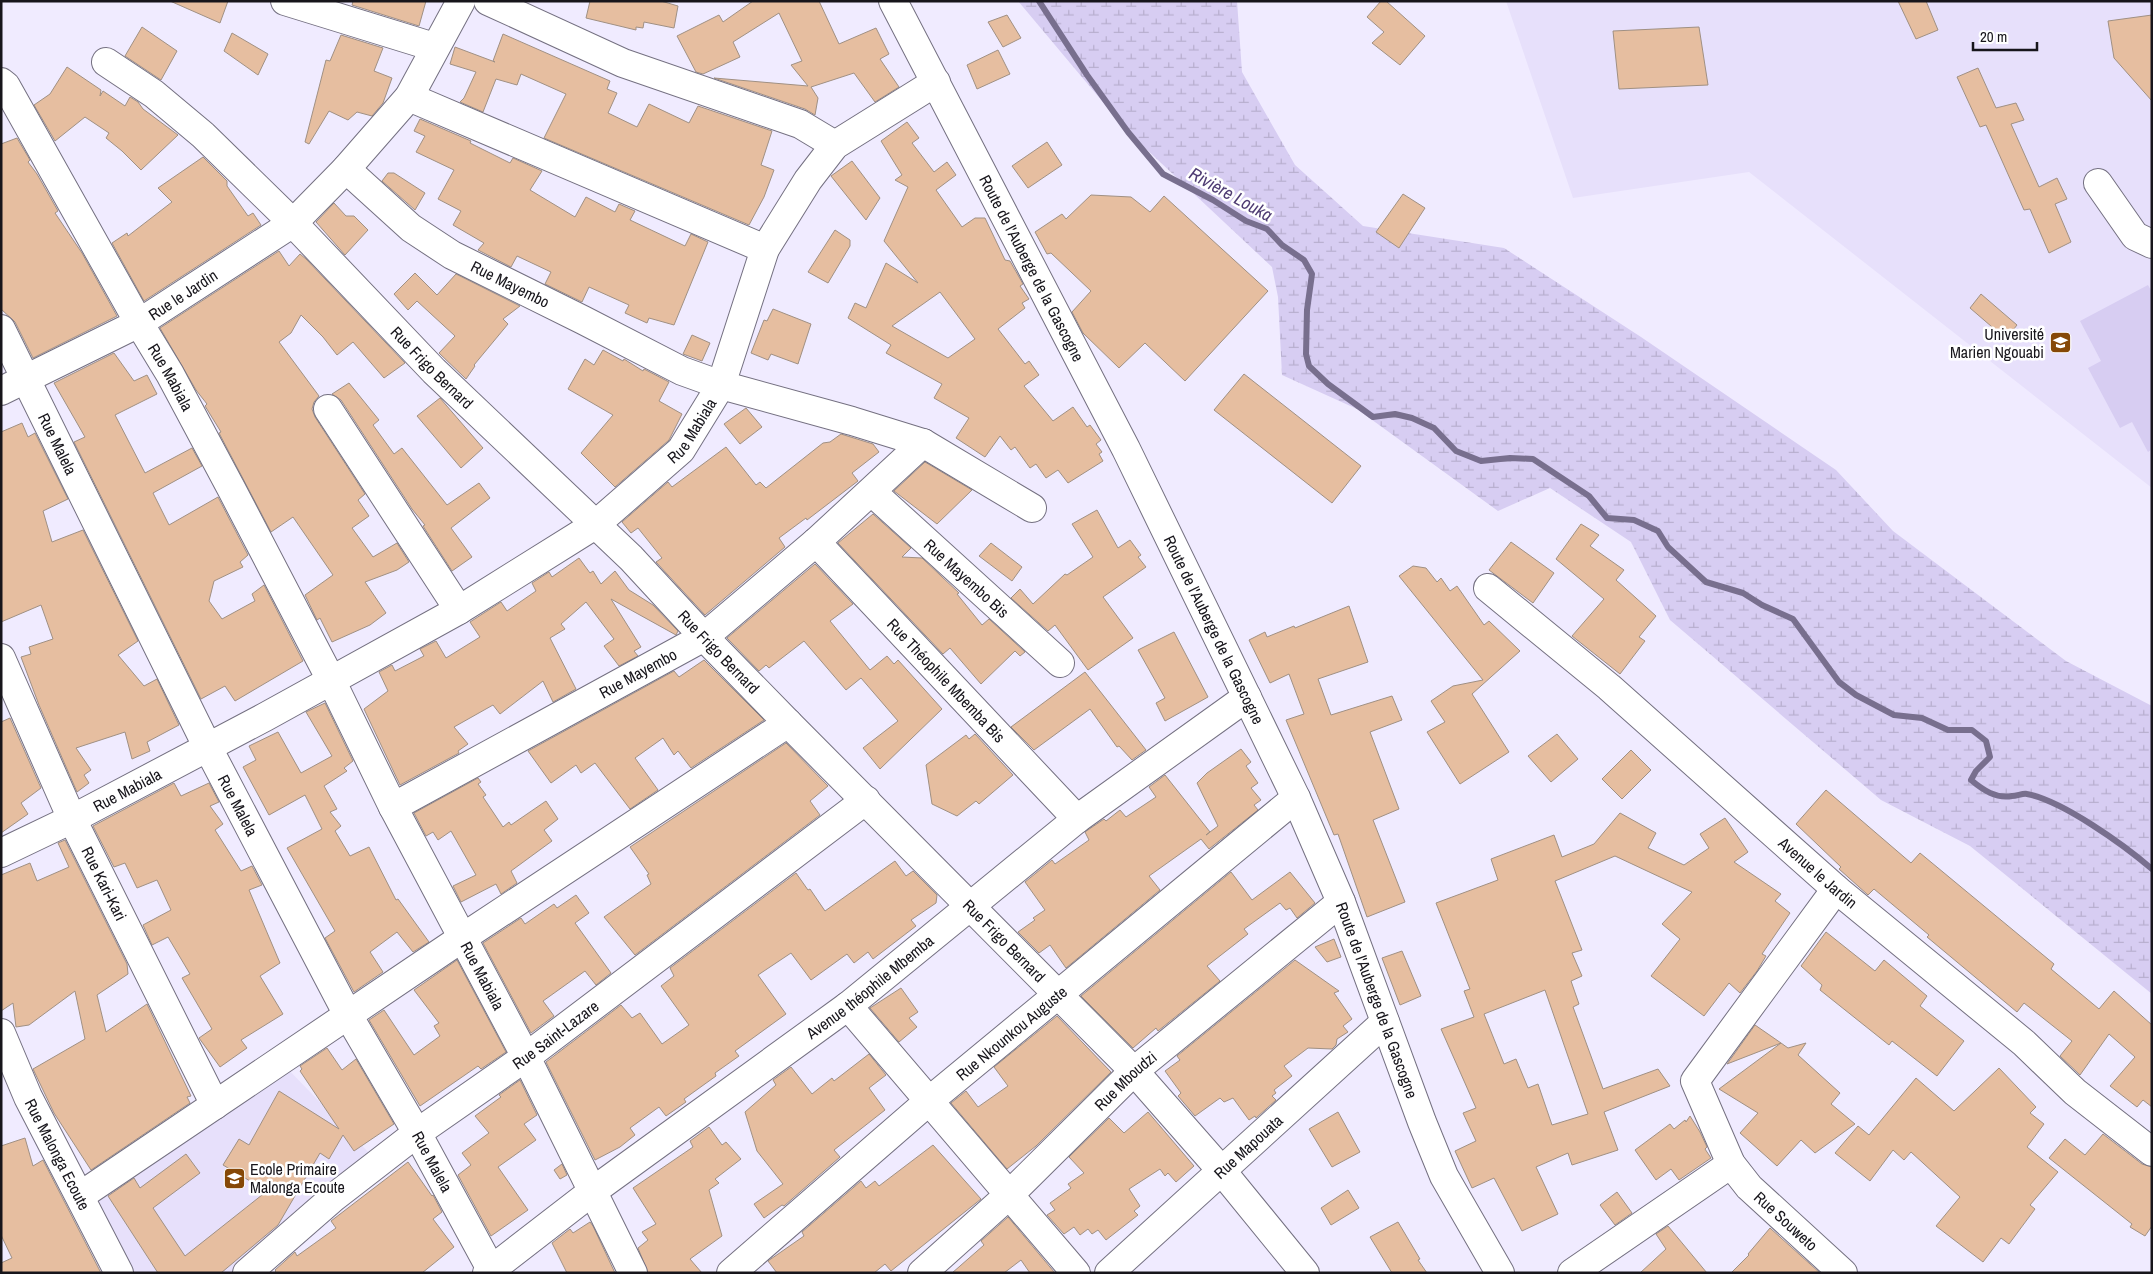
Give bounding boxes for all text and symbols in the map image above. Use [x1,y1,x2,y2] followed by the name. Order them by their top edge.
[1973,20,2037,52] scale bar
[1980,26,2007,47] text: 20 m
[1185,161,1277,227] water label: Rivière Louka
[974,171,1090,365] street label: Route de l'Auberge de la Gascogne
[467,255,553,313] street label: Rue Mayembo
[144,264,221,325] street label: Rue le Jardin
[386,321,478,414] street label: Rue Frigo Bernard
[1950,323,2044,363] place label: Université Marien Ngouabi
[2048,331,2072,355] school or university icon: Université Marien Ngouabi
[143,339,199,415] street label: Rue Mabiala
[662,393,722,468] street label: Rue Mabiala
[33,409,83,479] street label: Rue Malela
[1159,532,1269,728] street label: Route de l'Auberge de la Gascogne
[919,534,1014,623] street label: Rue Mayembo Bis
[673,605,765,699] street label: Rue Frigo Bernard
[882,613,1010,747] street label: Rue Théophile Mbemba Bis
[595,643,681,703] street label: Rue Mayembo
[89,762,166,817] street label: Rue Mabiala
[213,771,264,840] street label: Rue Malela
[1773,831,1862,913] street label: Avenue le Jardin
[76,843,132,924] street label: Rue Kari-Kari
[958,894,1050,987] street label: Rue Frigo Bernard
[1331,899,1423,1101] street label: Route de l'Auberge de la Gascogne
[801,929,939,1044] street label: Avenue théophile Mbemba
[456,938,510,1014] street label: Rue Mabiala
[951,981,1071,1085] street label: Rue Nkounkou Auguste
[508,995,603,1074] street label: Rue Saint-Lazare
[1089,1046,1161,1115] street label: Rue Mboudzi
[20,1095,96,1214] street label: Rue Malonga Ecoute
[1209,1109,1288,1184] street label: Rue Mapouata
[407,1127,458,1197] street label: Rue Malela
[250,1158,345,1198] place label: Ecole Primaire Malonga Ecoute
[222,1166,246,1190] school or university icon: Ecole Primaire Malonga Ecoute
[1749,1186,1822,1256] street label: Rue Souweto

